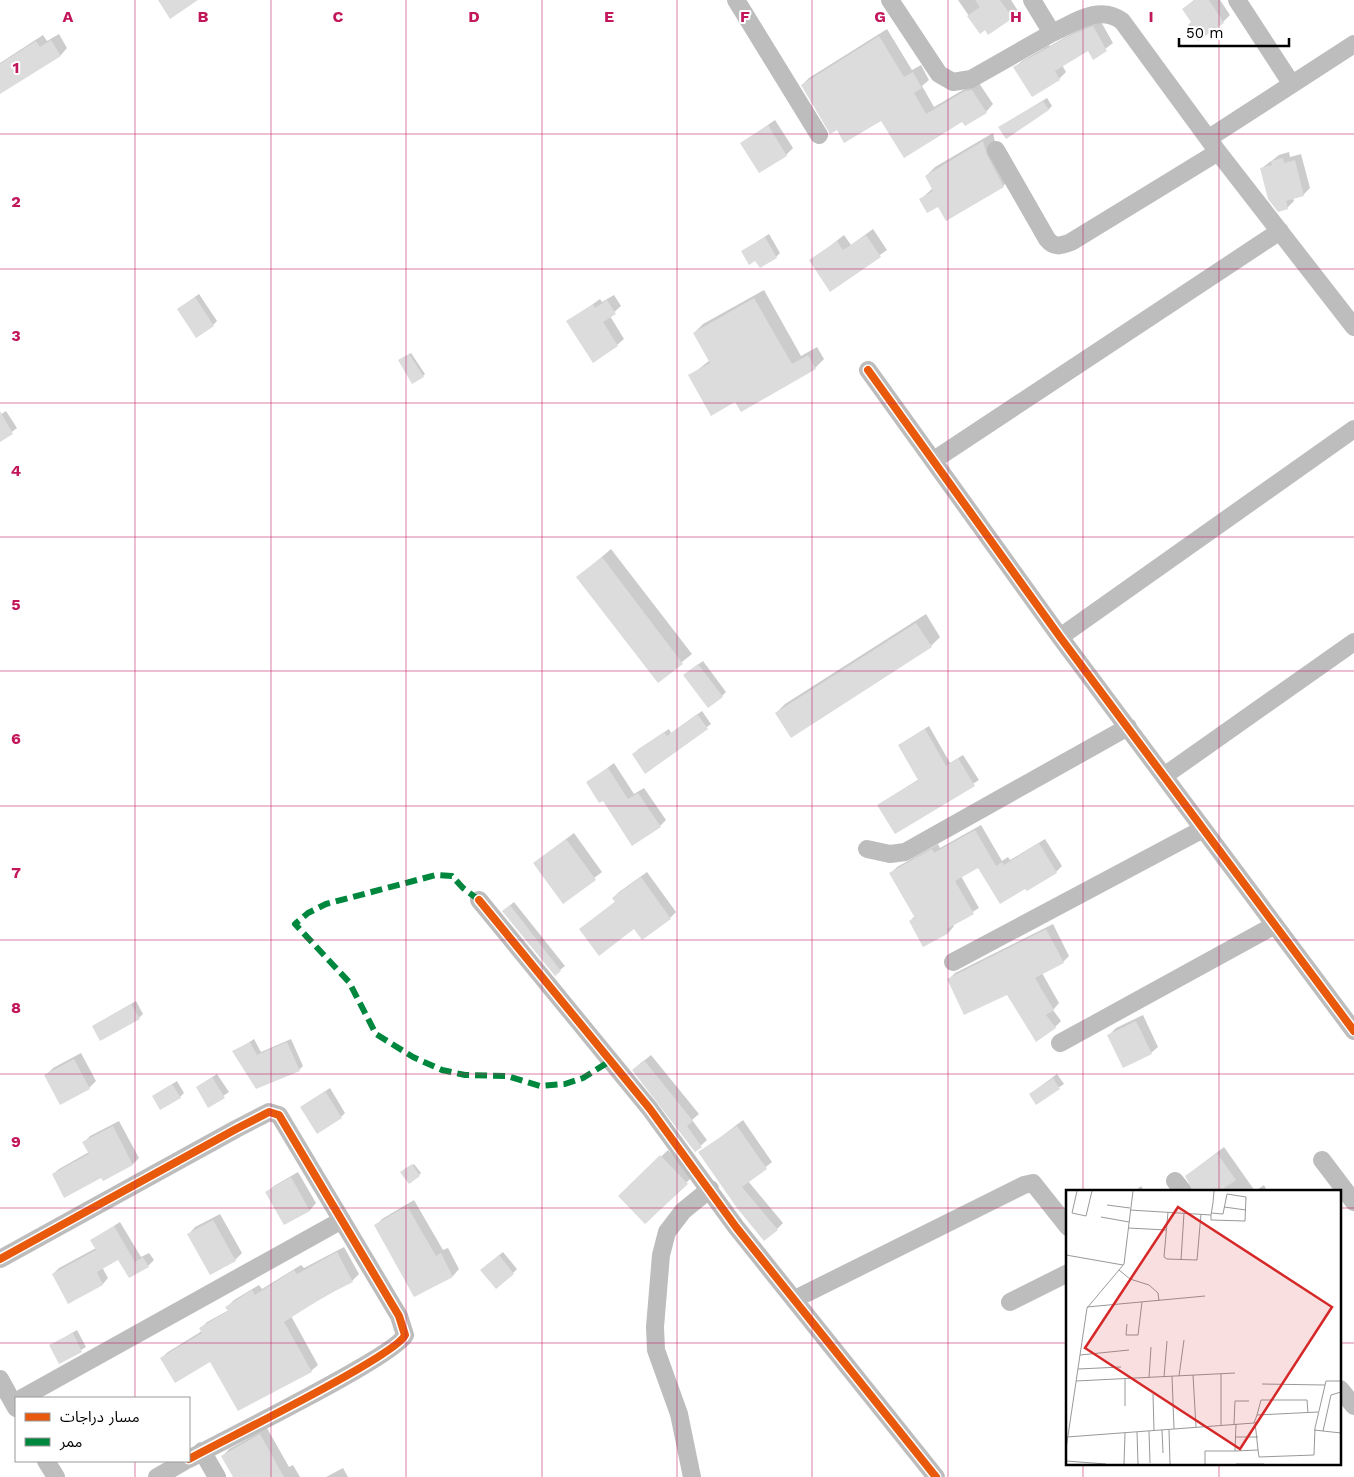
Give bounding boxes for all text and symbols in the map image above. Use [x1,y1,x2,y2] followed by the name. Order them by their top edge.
[63,7,74,26] text: A
[198,7,209,26] text: B
[333,7,344,26] text: C
[468,7,480,26] text: D
[604,7,614,26] text: E
[740,7,750,26] text: F
[874,7,886,26] text: G
[1010,7,1022,26] text: H
[1148,7,1154,26] text: I
[1179,15,1289,47] scale bar
[1186,24,1223,42] text: 50 m
[13,58,19,77] text: 1
[11,192,21,211] text: 2
[11,326,21,345] text: 3
[11,461,21,480] text: 4
[11,595,21,614] text: 5
[11,729,21,748] text: 6
[11,863,21,882] text: 7
[11,998,21,1017] text: 8
[11,1132,21,1151] text: 9
[1066,1190,1342,1464] inset map
[15,1397,190,1462] legend
[60,1408,140,1426] text: مسار دراجات
[59,1433,83,1451] text: ممر

